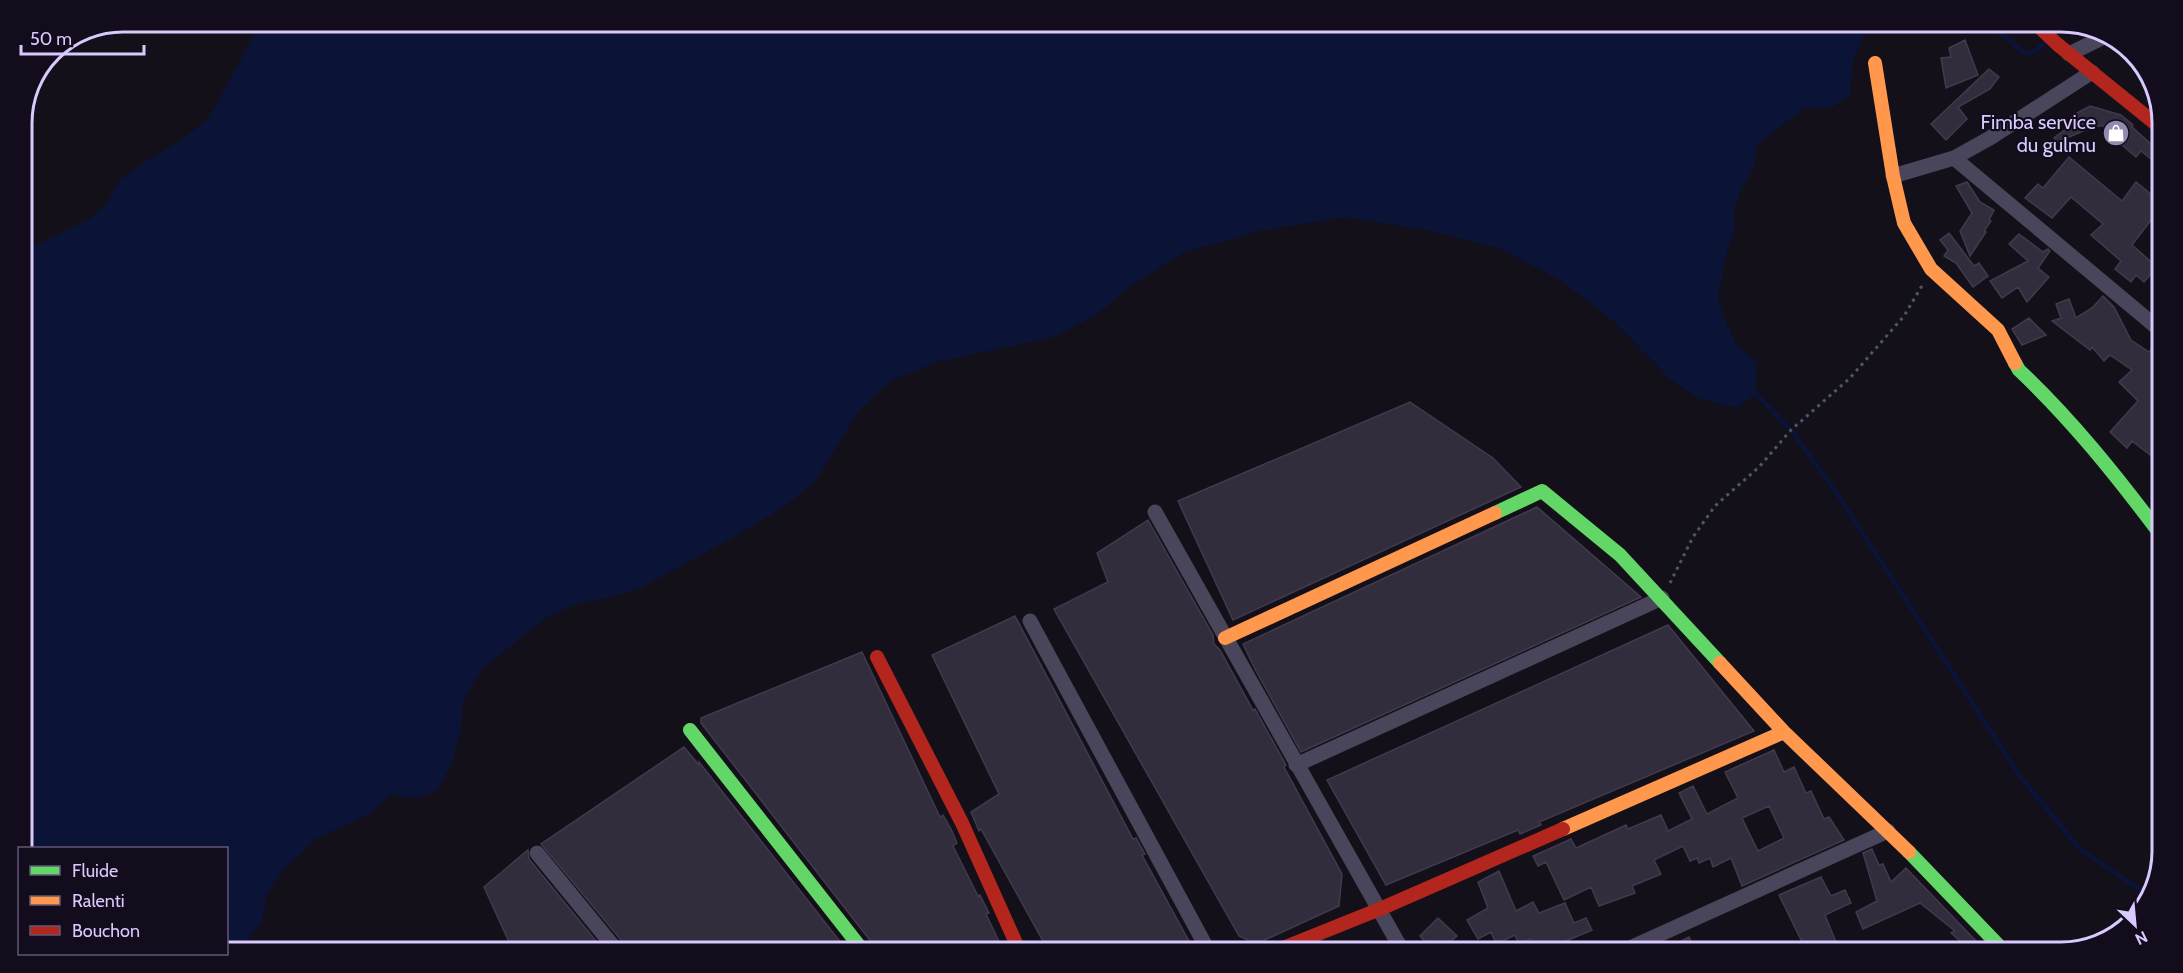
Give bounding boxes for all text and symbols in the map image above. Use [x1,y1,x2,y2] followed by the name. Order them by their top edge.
[21,18,144,56] scale bar
[30,28,72,50] text: 50 m
[1981,110,2096,157] place label: Fimba service du gulmu
[2101,118,2131,148] shop icon: Fimba service du gulmu
[18,847,228,955] legend
[72,860,118,882] text: Fluide
[72,890,125,912] text: Ralenti
[2105,895,2165,955] north arrow
[72,920,140,942] text: Bouchon
[2132,927,2151,949] text: N

